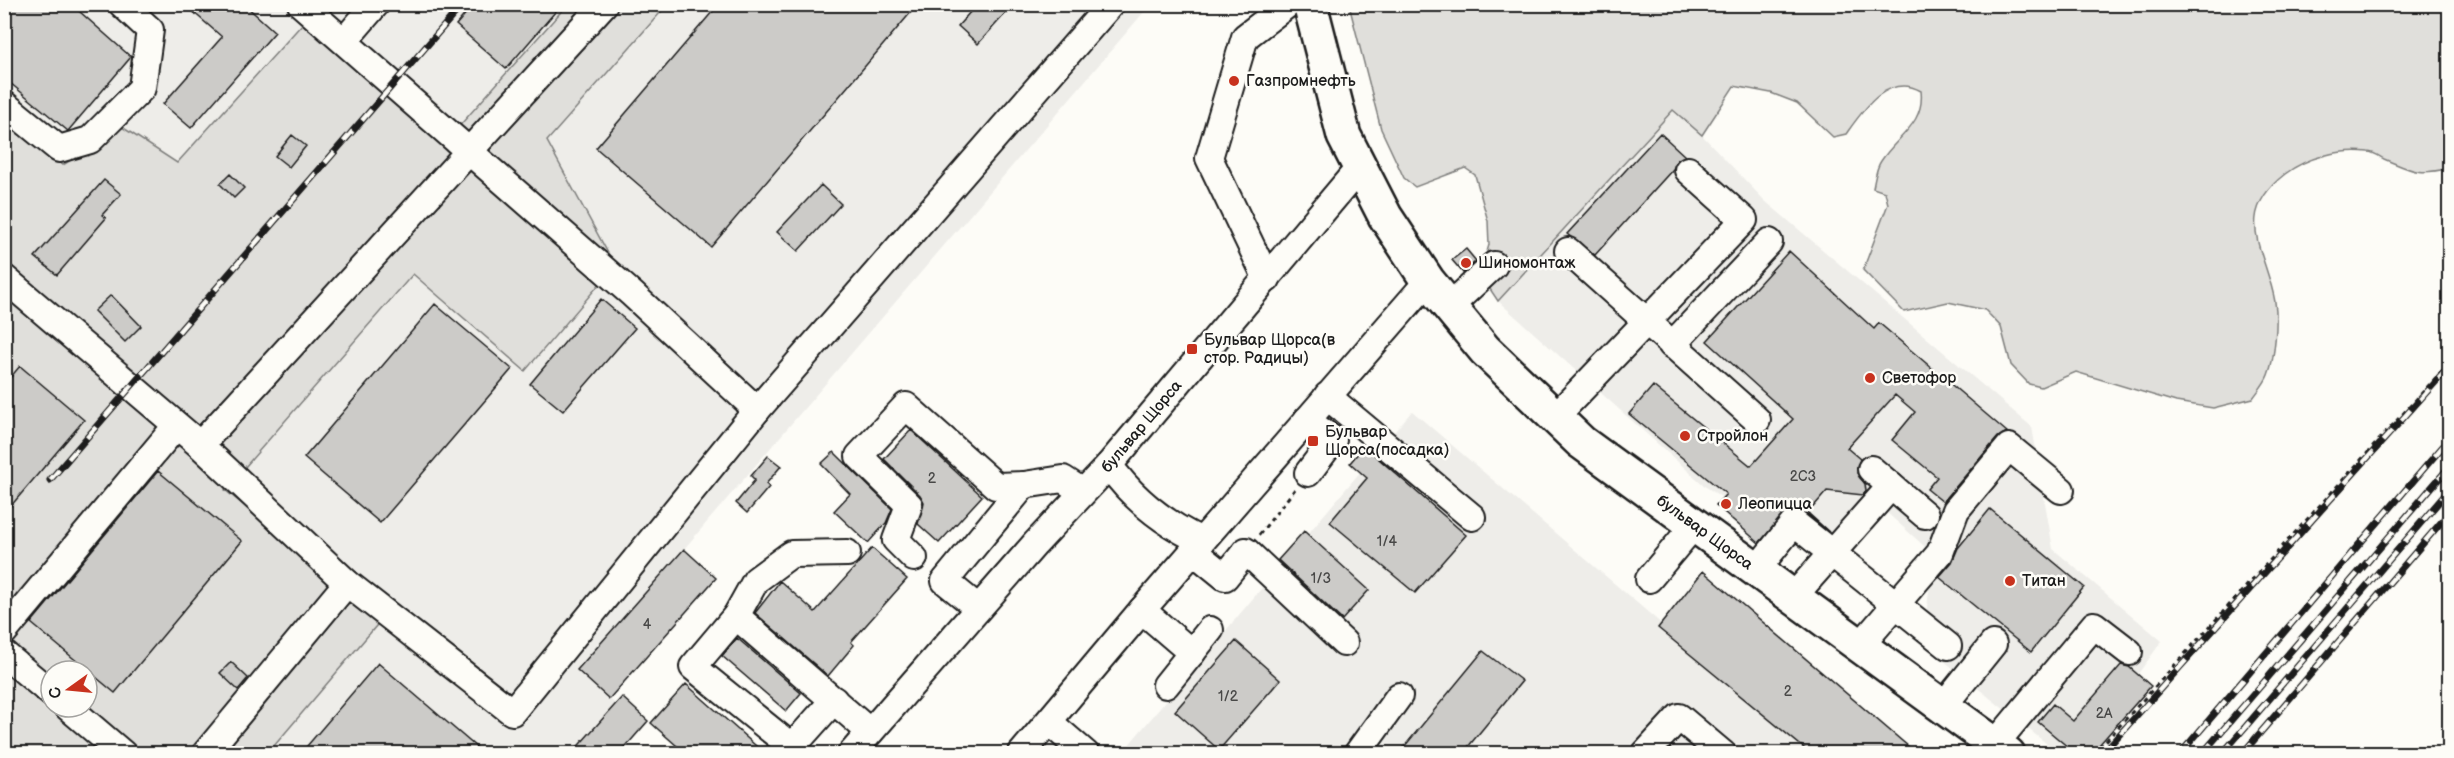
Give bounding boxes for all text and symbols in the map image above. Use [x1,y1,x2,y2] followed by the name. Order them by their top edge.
[1246,72,1356,91] place label: Газпромнефть
[1227,74,1241,88] marker: Газпромнефть
[1478,254,1576,273] place label: Шиномонтаж
[1459,256,1473,270] marker: Шиномонтаж
[1204,331,1336,368] place label: Бульвар Щорса(в стор. Радицы)
[1185,342,1199,356] marker: Бульвар Щорса(в стор. Радицы)
[1882,369,1956,388] place label: Светофор
[1863,371,1877,385] marker: Светофор
[1097,376,1186,476] street label: бульвар Щорса
[1325,423,1449,460] place label: Бульвар Щорса(посадка)
[1697,427,1768,446] place label: Стройлон
[1678,429,1692,443] marker: Стройлон
[1306,434,1320,448] marker: Бульвар Щорса(посадка)
[1790,468,1816,485] house number: 2С3
[928,470,937,487] house number: 2
[1653,491,1757,574] street label: бульвар Щорса
[1737,495,1812,514] place label: Леопицца
[1719,497,1733,511] marker: Леопицца
[1377,533,1398,550] house number: 1/4
[1311,570,1331,587] house number: 1/3
[2022,572,2066,591] place label: Титан
[2003,574,2017,588] marker: Титан
[643,616,652,633] house number: 4
[39,659,99,719] north arrow
[1784,683,1793,700] house number: 2
[45,685,67,700] text: С
[1218,688,1239,705] house number: 1/2
[2096,705,2113,722] house number: 2А

